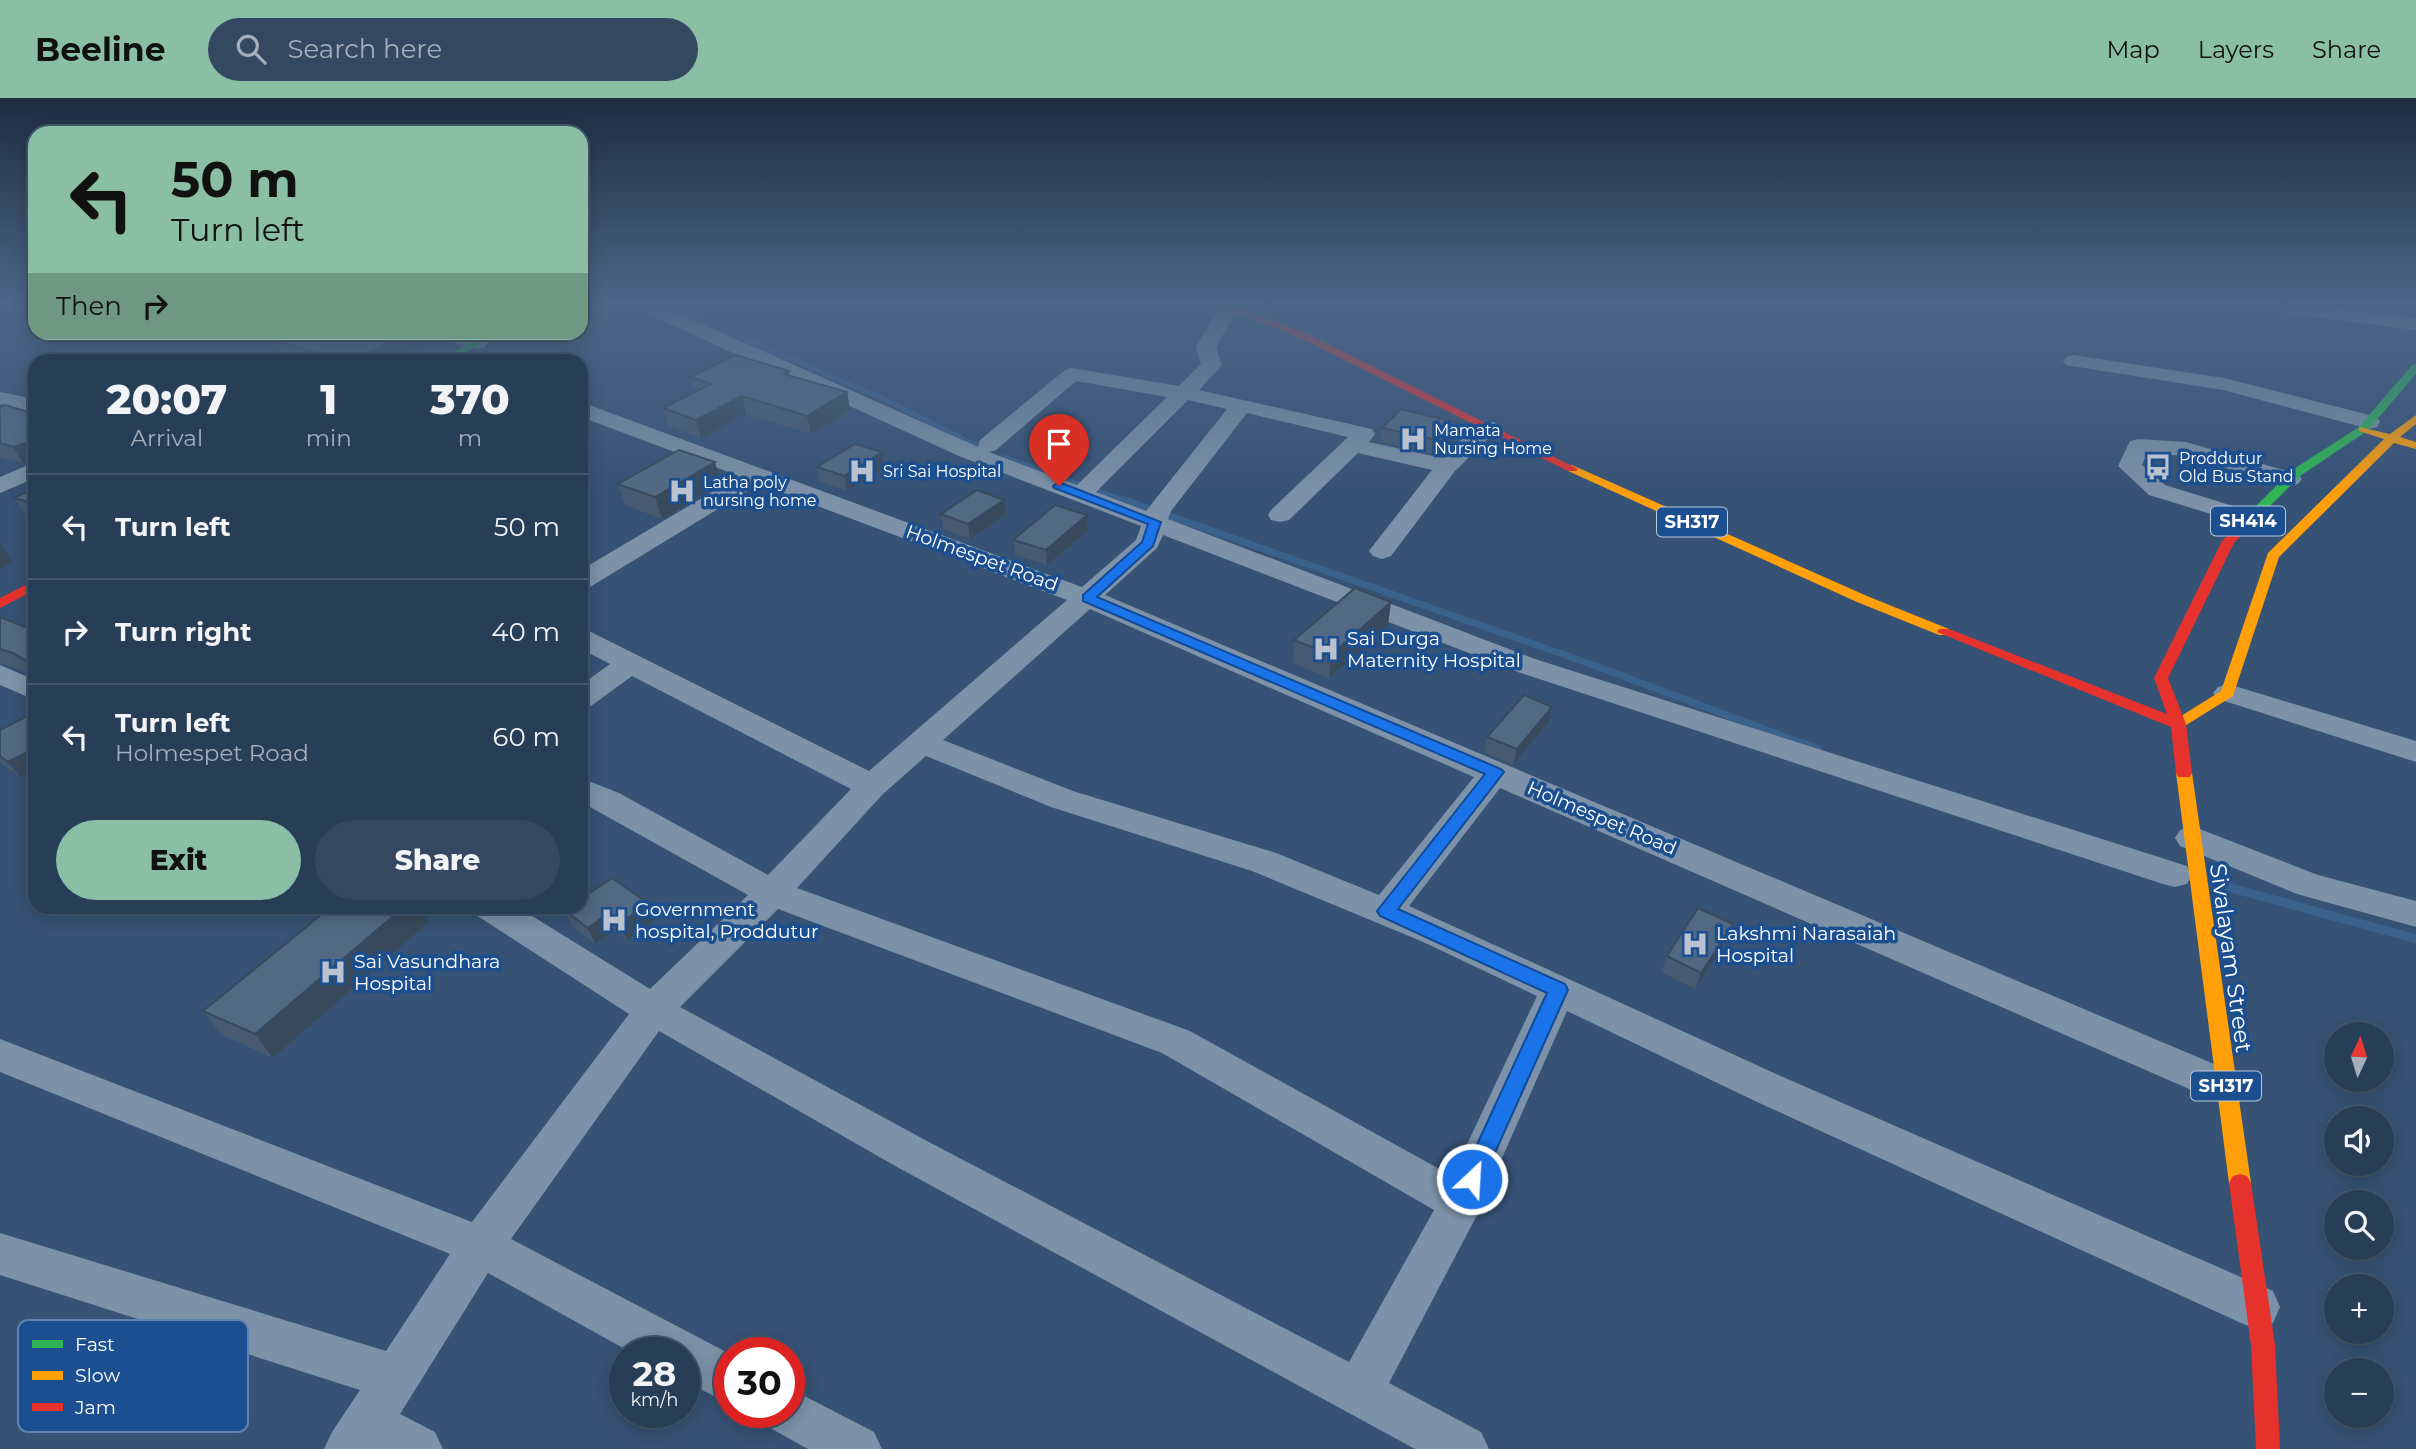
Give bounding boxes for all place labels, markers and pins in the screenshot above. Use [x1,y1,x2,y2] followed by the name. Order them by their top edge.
[1029,414,1089,486] pin
[1434,421,1552,458] place label: Mamata Nursing Home
[1398,424,1428,454] hospital icon: Mamata Nursing Home
[2179,449,2294,486] place label: Proddutur Old Bus Stand
[2143,452,2173,482] bus stop icon: Proddutur Old Bus Stand
[847,456,877,486] hospital icon: Sri Sai Hospital
[883,462,1001,481] place label: Sri Sai Hospital
[703,473,817,510] place label: Latha poly nursing home
[667,476,697,506] hospital icon: Latha poly nursing home
[1347,627,1521,672] place label: Sai Durga Maternity Hospital
[1311,634,1341,664] hospital icon: Sai Durga Maternity Hospital
[635,898,819,943] place label: Government hospital, Proddutur
[599,905,629,935] hospital icon: Government hospital, Proddutur
[1716,922,1896,967] place label: Lakshmi Narasaiah Hospital
[1680,929,1710,959] hospital icon: Lakshmi Narasaiah Hospital
[354,950,500,995] place label: Sai Vasundhara Hospital
[318,957,348,987] hospital icon: Sai Vasundhara Hospital

